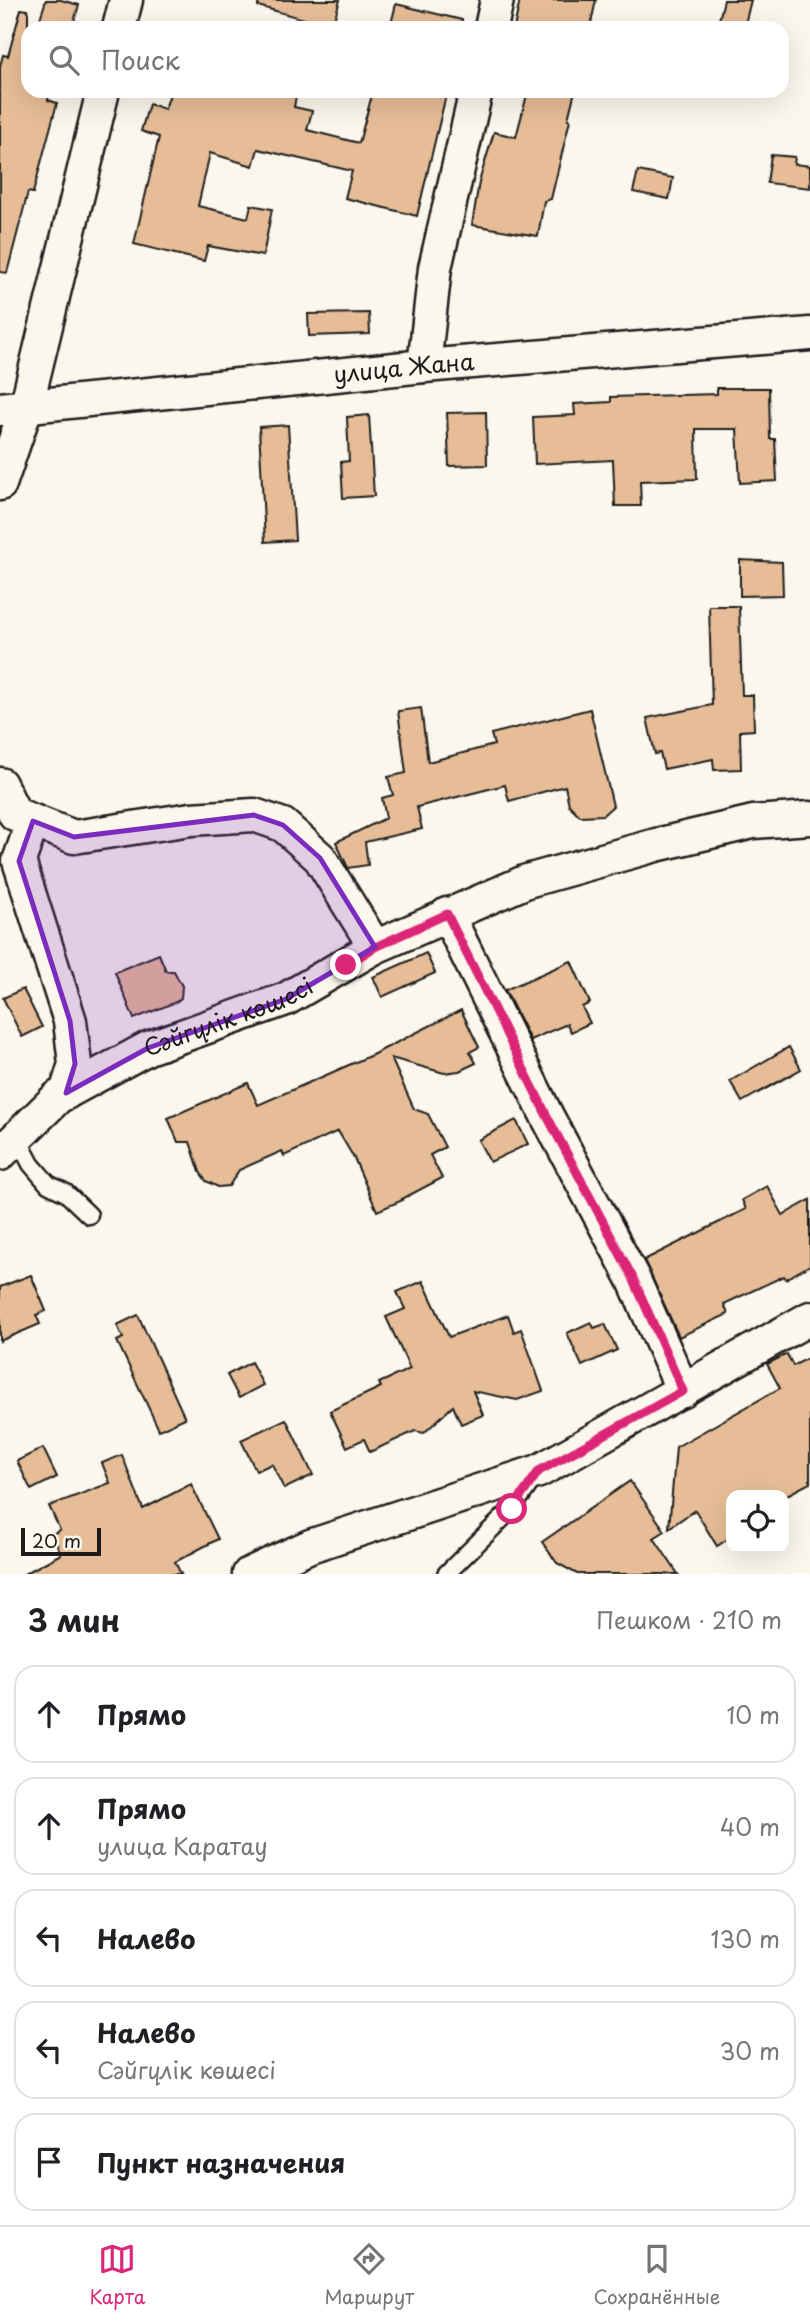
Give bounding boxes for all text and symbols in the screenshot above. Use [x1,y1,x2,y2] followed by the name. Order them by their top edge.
[21,21,789,98] search box
[101,40,180,79] text: Поиск
[45,41,83,79] icon: search
[332,343,476,391] street label: улица Жана
[330,949,361,980] route end
[138,968,319,1064] street label: Сәйгүлік көшесі
[726,1490,789,1553] map controls
[726,1490,789,1553] button: locate
[496,1493,527,1524] route start
[21,1525,102,1557] scale bar
[32,1526,81,1554] text: 20 m
[28,1597,120,1642] text: 3 мин
[596,1602,782,1637] text: Пешком · 210 m
[30,1695,68,1733] icon: ahead
[97,1695,186,1734] text: Прямо
[726,1697,780,1732] text: 10 m
[97,1789,186,1828] text: Прямо
[30,1807,68,1845] icon: ahead
[720,1809,780,1844] text: 40 m
[97,1828,268,1863] text: улица Каратау
[30,1919,68,1957] icon: left
[97,1919,195,1958] text: Налево
[710,1921,780,1956] text: 130 m
[97,2013,195,2052] text: Налево
[30,2031,68,2069] icon: left
[719,2033,780,2068] text: 30 m
[97,2052,276,2087] text: Сәйгүлік көшесі
[30,2143,68,2181] icon: arrive
[97,2143,345,2182] text: Пункт назначения
[90,2240,145,2310] tab: Карта
[324,2240,414,2310] tab: Маршрут
[593,2240,720,2310] tab: Сохранённые

